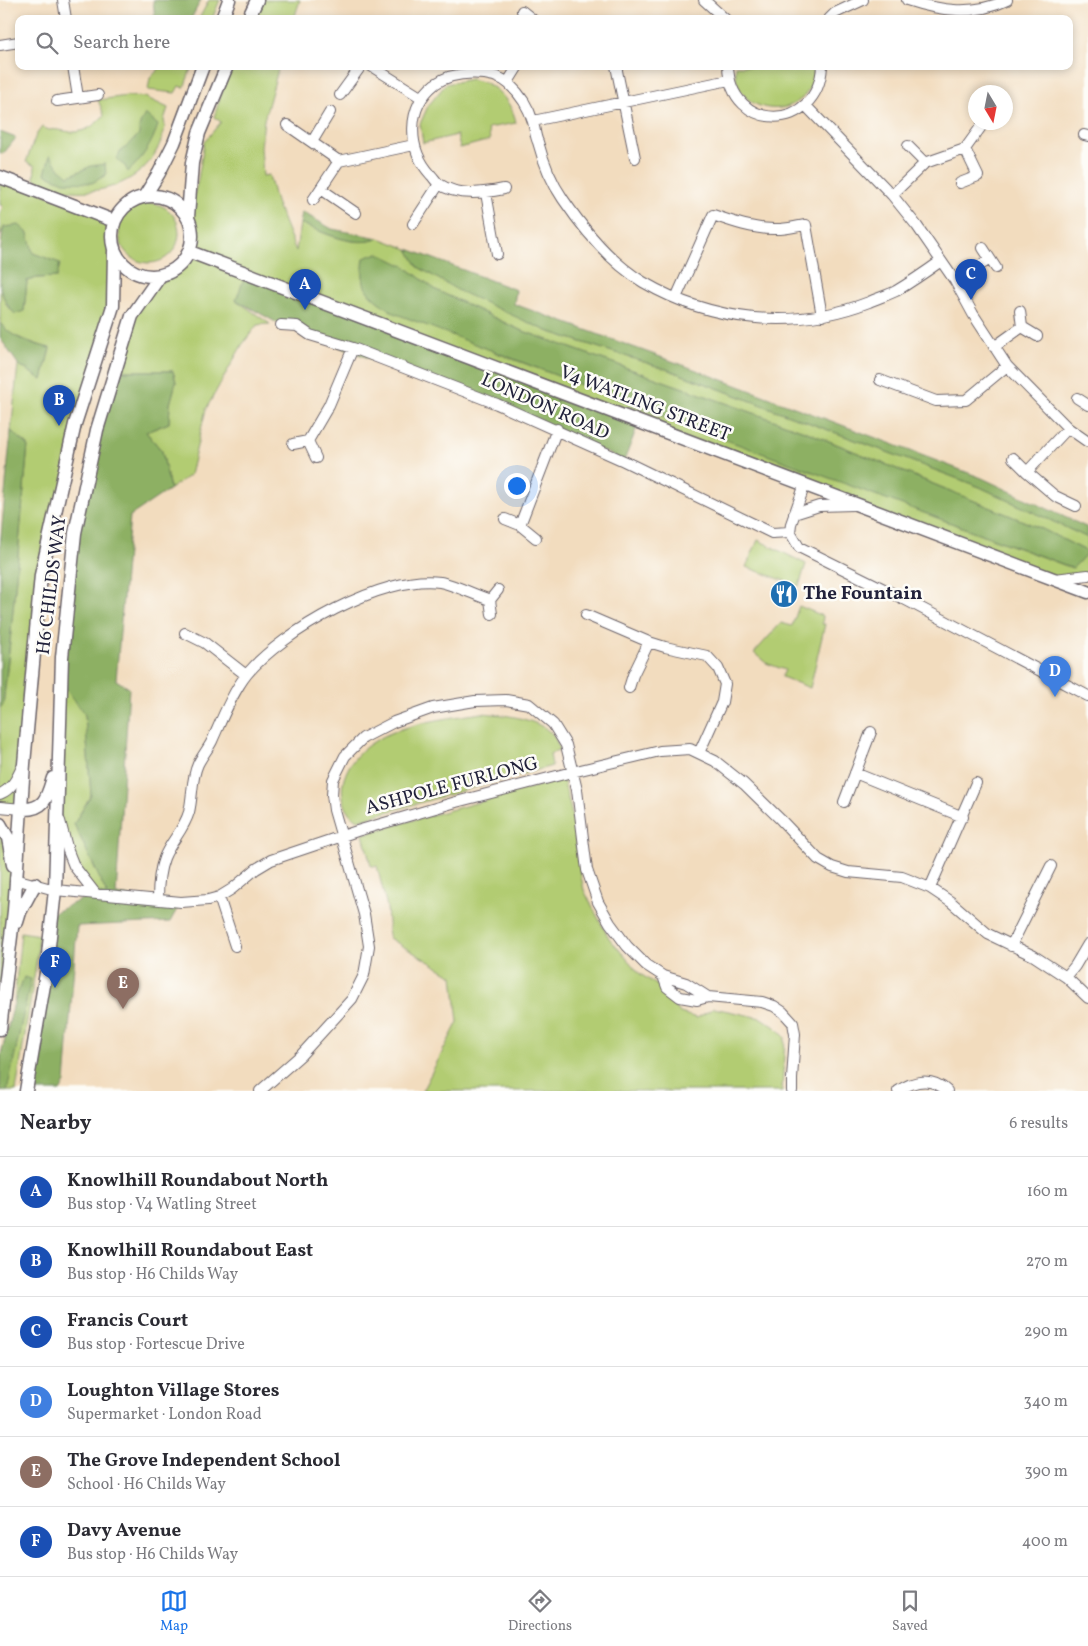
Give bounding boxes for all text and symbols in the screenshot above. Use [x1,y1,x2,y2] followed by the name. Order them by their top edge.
[15,15,1073,70] search box
[33,29,61,57] icon: search
[73,30,170,56] text: Search here
[968,85,1013,130] north arrow
[955,259,987,300] pin: C
[289,269,321,310] pin: A
[556,359,734,449] street label: V4 WATLING STREET
[477,367,613,447] street label: LONDON ROAD
[43,385,75,426] pin: B
[504,473,530,499] your location
[31,514,73,656] street label: H6 CHILDS WAY
[769,579,799,609] restaurant icon: The Fountain
[803,581,923,607] place label: The Fountain
[1039,656,1071,697] pin: D
[363,750,541,822] street label: ASHPOLE FURLONG
[39,947,71,988] pin: F
[107,968,139,1009] pin: E
[20,1109,91,1138] text: Nearby
[1009,1113,1068,1135] text: 6 results
[67,1168,328,1194] text: Knowlhill Roundabout North
[30,1181,42,1203] text: A
[1027,1181,1068,1203] text: 160 m
[67,1194,257,1216] text: Bus stop · V4 Watling Street
[67,1238,313,1264] text: Knowlhill Roundabout East
[31,1251,41,1273] text: B
[1026,1251,1068,1273] text: 270 m
[67,1264,238,1286] text: Bus stop · H6 Childs Way
[67,1308,188,1334] text: Francis Court
[31,1321,41,1343] text: C
[1024,1321,1068,1343] text: 290 m
[67,1334,245,1356] text: Bus stop · Fortescue Drive
[67,1378,279,1404] text: Loughton Village Stores
[30,1391,42,1413] text: D
[1024,1391,1068,1413] text: 340 m
[67,1404,262,1426] text: Supermarket · London Road
[67,1448,340,1474] text: The Grove Independent School
[31,1461,41,1483] text: E
[1025,1461,1068,1483] text: 390 m
[67,1474,226,1496] text: School · H6 Childs Way
[67,1518,181,1544] text: Davy Avenue
[31,1531,41,1553] text: F
[1022,1531,1068,1553] text: 400 m
[67,1544,238,1566] text: Bus stop · H6 Childs Way
[160,1587,188,1636] tab: Map
[508,1587,572,1636] tab: Directions
[892,1587,928,1636] tab: Saved

